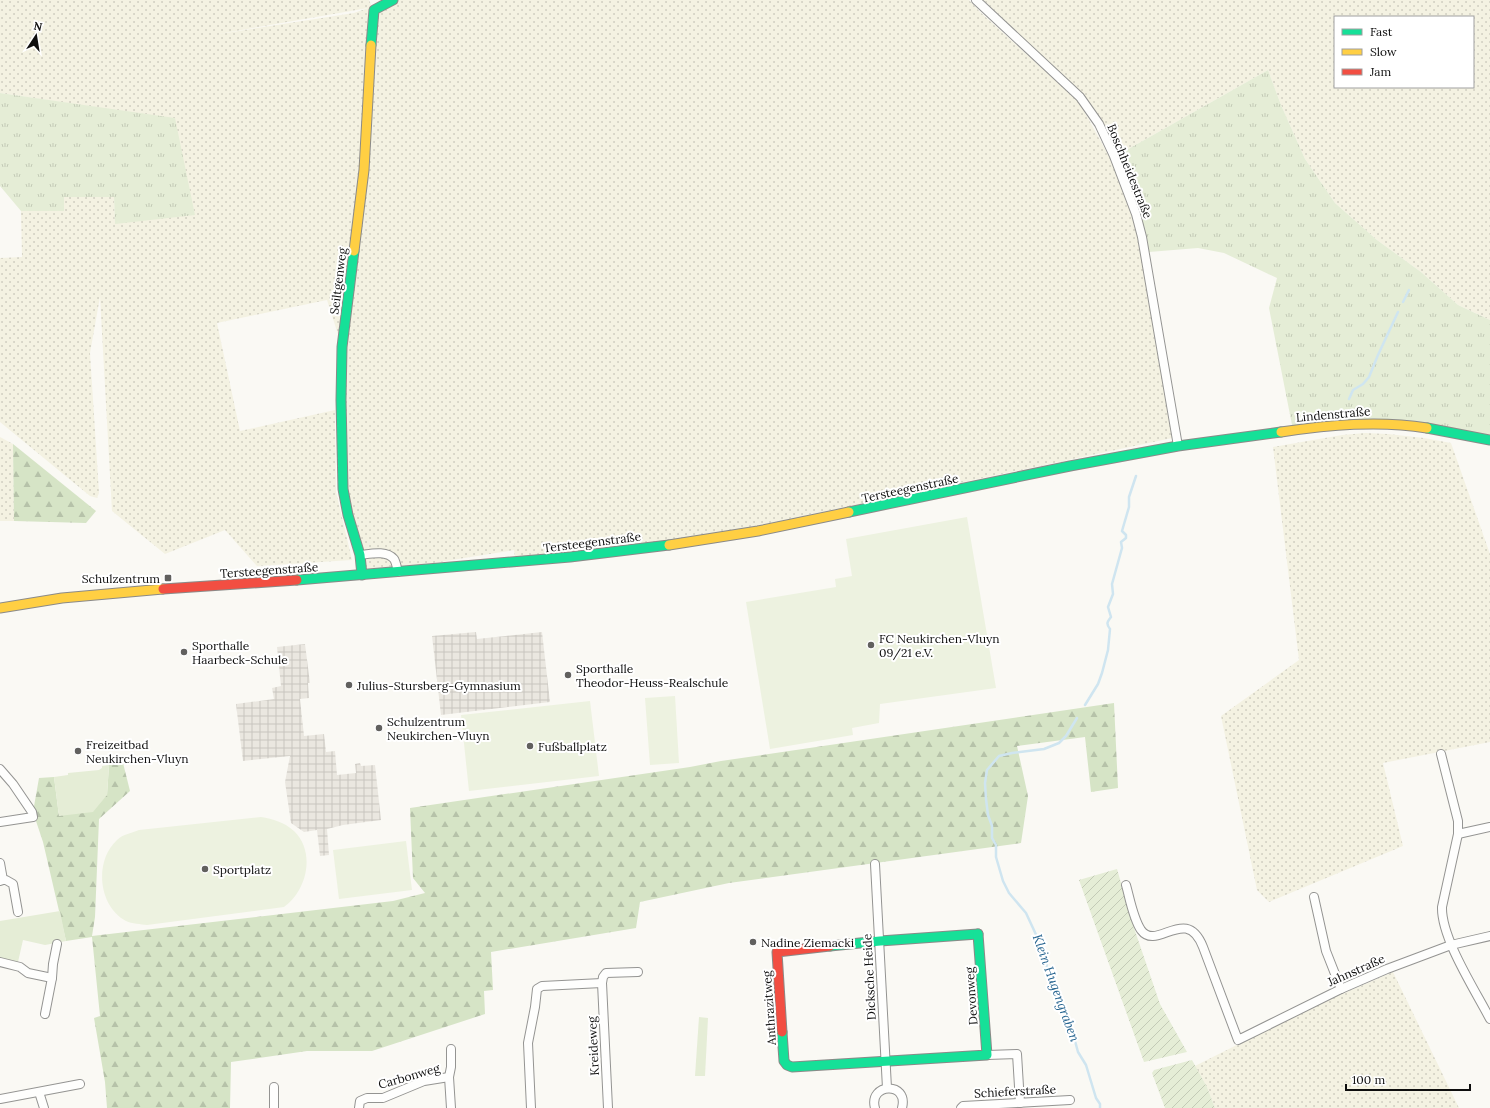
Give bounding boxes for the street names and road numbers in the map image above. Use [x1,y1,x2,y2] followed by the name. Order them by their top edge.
[1104,122,1156,221] street label: Boschheidestraße
[326,246,350,315] street label: Seiltgenweg
[1295,403,1371,425] street label: Lindenstraße
[860,470,960,506] street label: Tersteegenstraße
[542,528,642,555] street label: Tersteegenstraße
[219,559,319,581] street label: Tersteegenstraße
[859,933,879,1021] street label: Dicksche Heide
[1324,951,1387,990] street label: Jahnstraße
[961,966,981,1025] street label: Devonweg
[759,970,779,1047] street label: Anthrazitweg
[584,1016,602,1076] street label: Kreideweg
[376,1060,442,1092] street label: Carbonweg
[974,1081,1057,1101] street label: Schieferstraße

